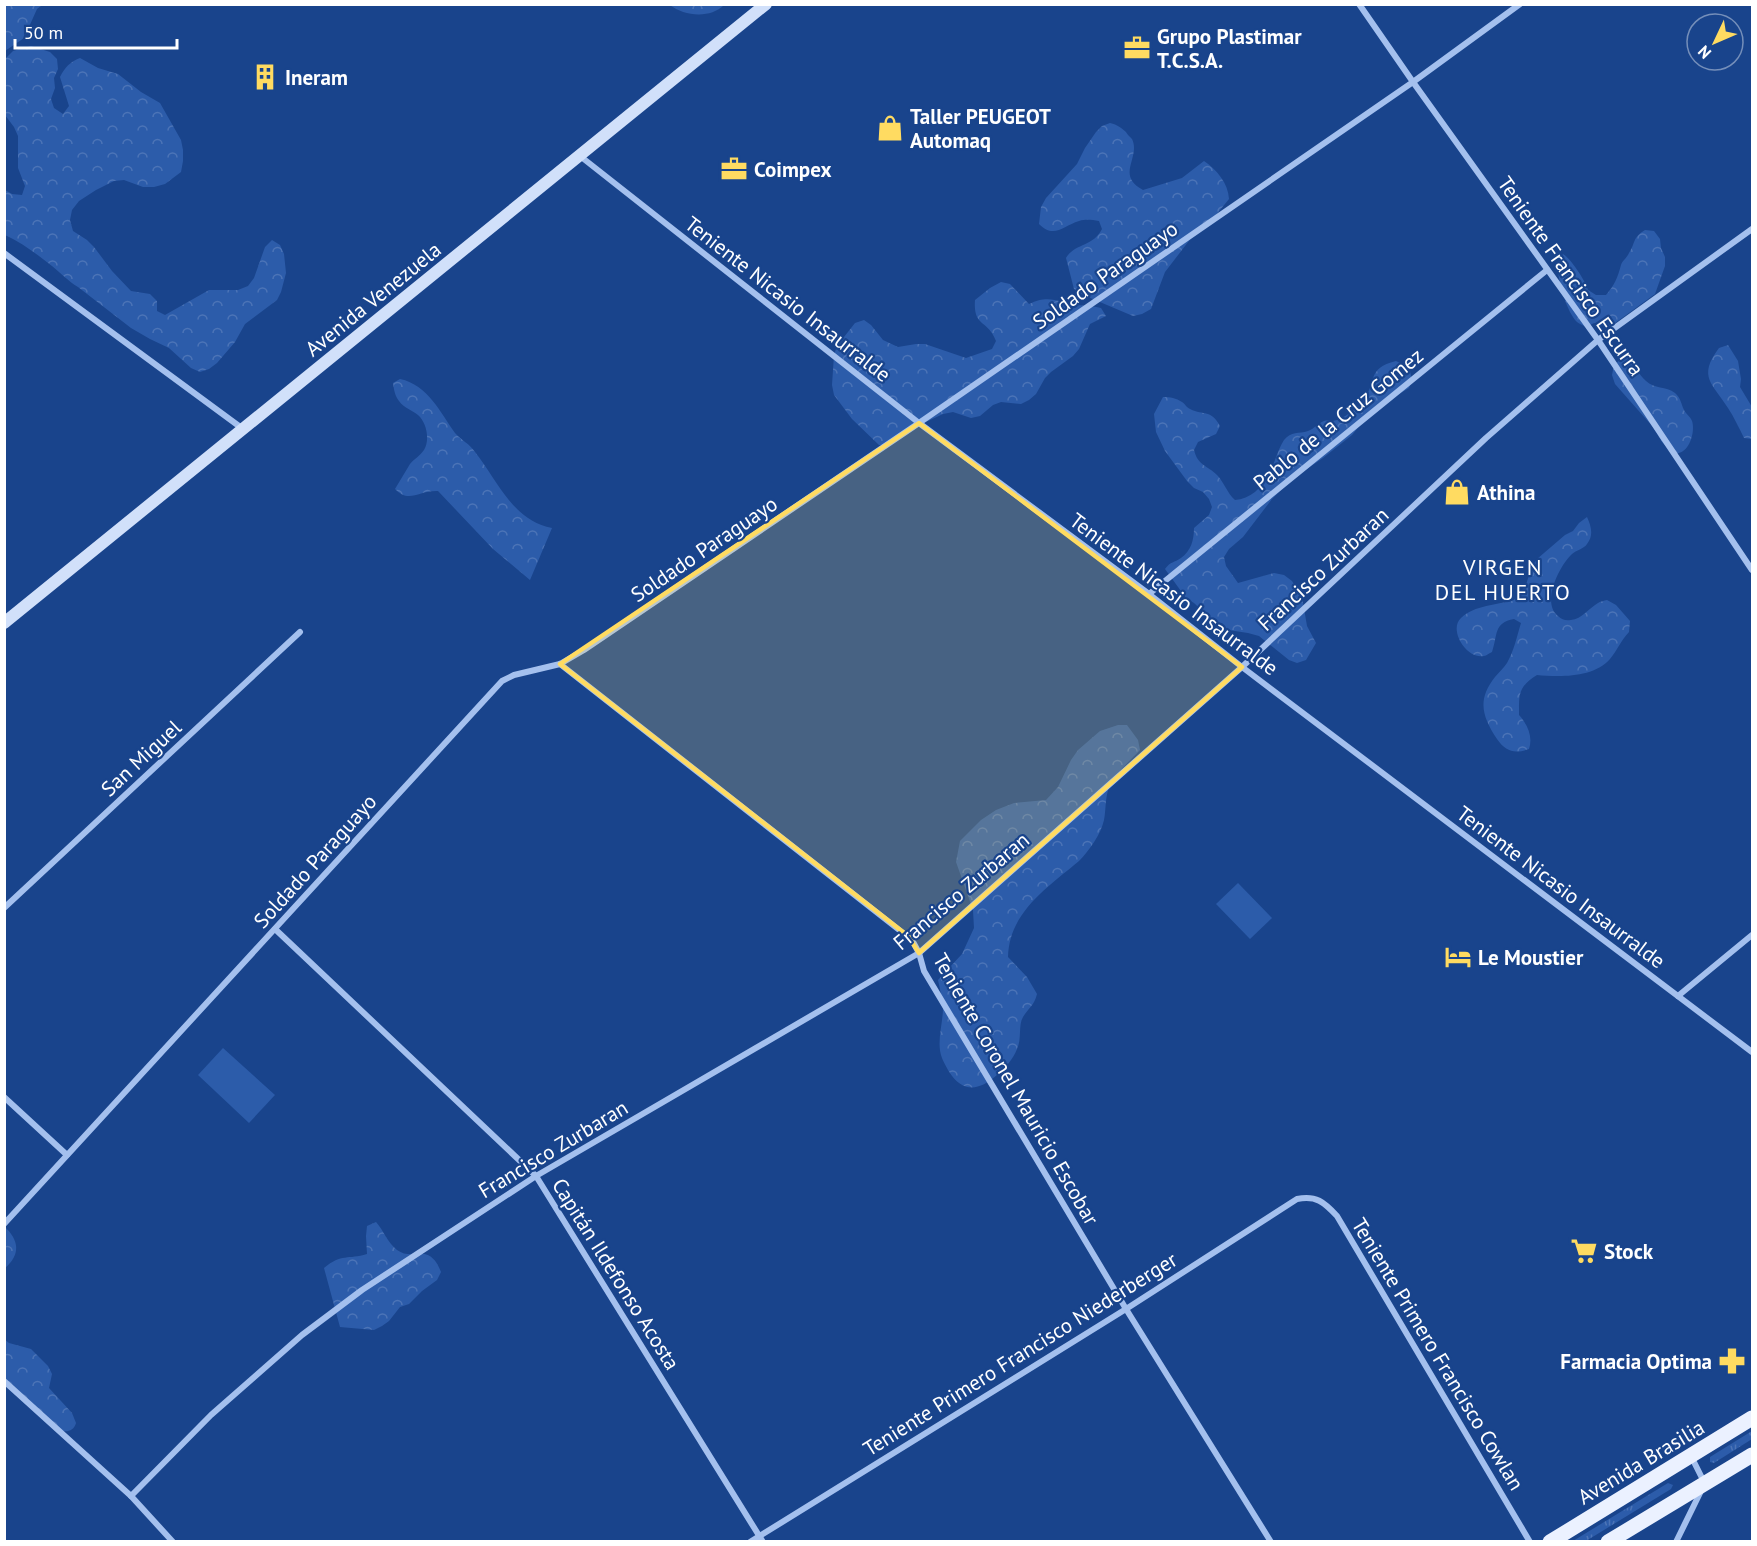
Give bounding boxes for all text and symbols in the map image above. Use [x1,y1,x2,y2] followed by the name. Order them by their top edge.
[15,12,177,50] scale bar
[1685,12,1745,72] north arrow
[24,21,63,44] text: 50 m
[1157,23,1302,74] place label: Grupo Plastimar T.C.S.A.
[1122,33,1152,63] office icon: Grupo Plastimar T.C.S.A.
[1693,42,1715,63] text: N
[250,62,280,92] building icon: Ineram
[285,64,348,91] place label: Ineram
[910,103,1051,154] place label: Taller PEUGEOT Automaq
[875,113,905,143] shop icon: Taller PEUGEOT Automaq
[719,154,749,184] office icon: Coimpex
[754,156,831,183] place label: Coimpex
[1492,171,1650,381] street label: Teniente Francisco Escurra
[680,210,896,388] street label: Teniente Nicasio Insaurralde
[1027,215,1183,335] street label: Soldado Paraguayo
[300,236,446,362] street label: Avenida Venezuela
[1248,342,1428,496] street label: Pablo de la Cruz Gomez
[1442,477,1472,507] shop icon: Athina
[1477,479,1535,506] place label: Athina
[625,490,783,608] street label: Soldado Paraguayo
[1252,501,1394,637] street label: Francisco Zurbaran
[1064,507,1284,681] street label: Teniente Nicasio Insaurralde
[1435,553,1571,606] district label: VIRGEN DEL HUERTO
[95,714,187,802] street label: San Miguel
[248,788,382,934] street label: Soldado Paraguayo
[1451,800,1671,974] street label: Teniente Nicasio Insaurralde
[887,826,1035,956] street label: Francisco Zurbaran
[1443,942,1473,972] hotel icon: Le Moustier
[1478,944,1584,971] place label: Le Moustier
[927,948,1105,1230] street label: Teniente Coronel Mauricio Escobar
[473,1094,633,1204] street label: Francisco Zurbaran
[546,1173,686,1375] street label: Capitán Ildefonso Acosta
[1346,1213,1530,1495] street label: Teniente Primero Francisco Cowlan
[1569,1236,1599,1266] supermarket icon: Stock
[1604,1238,1654,1265] place label: Stock
[858,1246,1182,1462] street label: Teniente Primero Francisco Niederberger
[1717,1346,1747,1376] pharmacy icon: Farmacia Optima
[1560,1348,1712,1375] place label: Farmacia Optima
[1573,1414,1709,1510] street label: Avenida Brasilia

